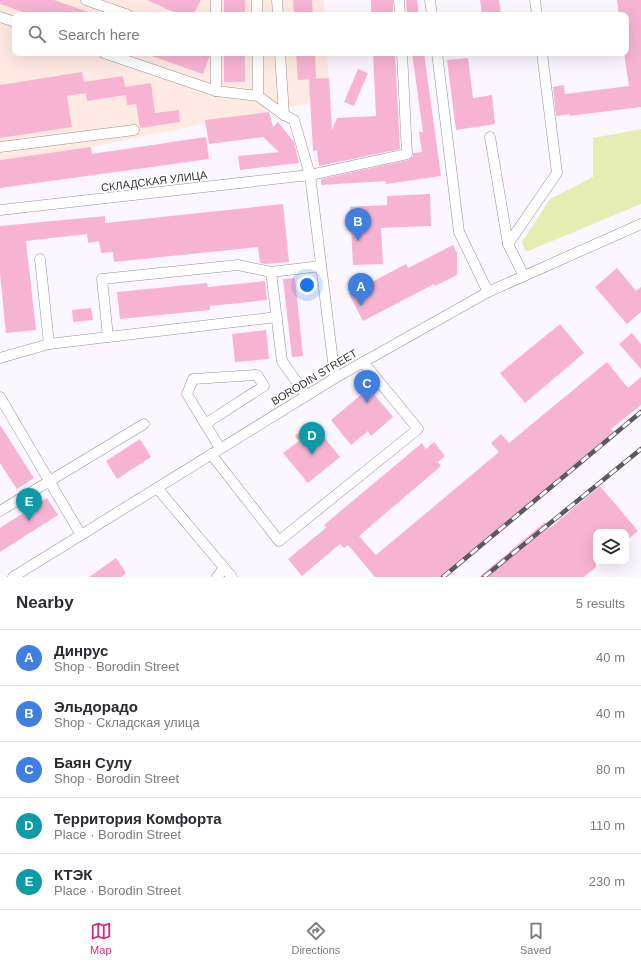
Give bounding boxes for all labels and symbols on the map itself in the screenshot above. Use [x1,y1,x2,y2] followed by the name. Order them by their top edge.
[100,168,208,193] street label: СКЛАДСКАЯ УЛИЦА
[345,208,371,241] pin: B
[348,273,374,306] pin: A
[297,275,317,295] your location
[269,347,359,407] street label: BORODIN STREET
[354,370,380,403] pin: C
[299,422,325,455] pin: D
[16,488,42,521] pin: E

